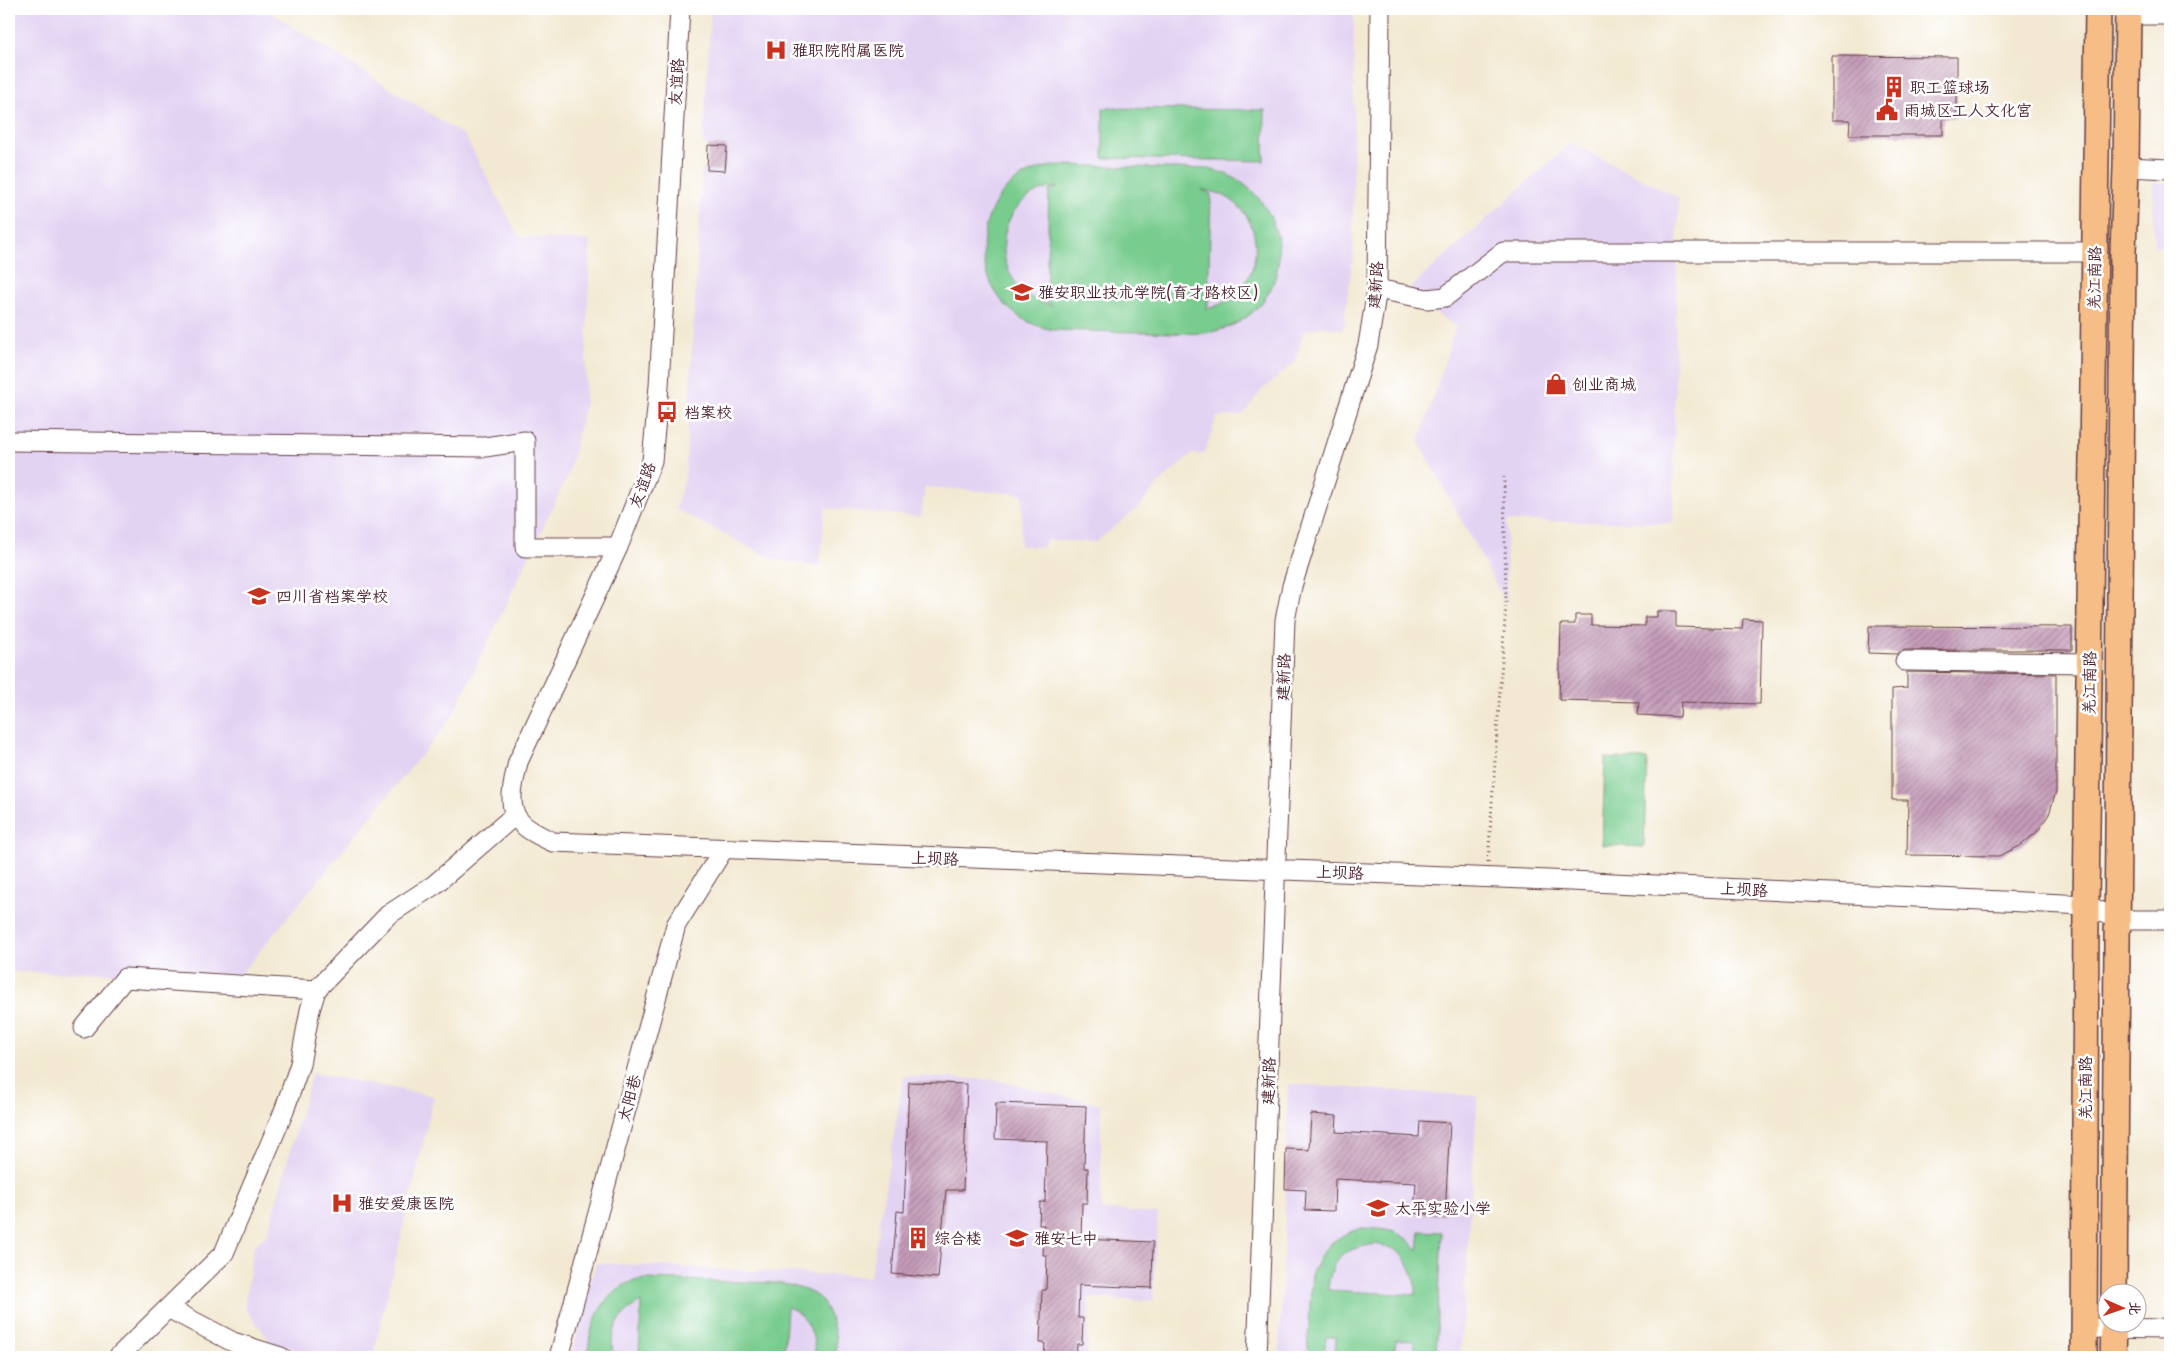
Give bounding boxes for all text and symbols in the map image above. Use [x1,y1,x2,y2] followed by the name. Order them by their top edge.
[763,37,789,63] hospital icon: 雅职院附属医院
[792,37,904,61] place label: 雅职院附属医院
[662,57,688,107] street label: 友谊路
[1881,74,1907,100] building icon: 职工篮球场
[1910,74,1990,98] place label: 职工篮球场
[1874,97,1900,123] public building icon: 雨城区工人文化宫
[1904,97,2032,121] place label: 雨城区工人文化宫
[2080,246,2106,310] street label: 羌江南路
[1360,260,1388,310] street label: 建新路
[1009,279,1035,305] school or university icon: 雅安职业技术学院(育才路校区)
[1038,279,1259,303] place label: 雅安职业技术学院(育才路校区)
[1543,371,1569,397] shop icon: 创业商城
[1572,371,1636,395] place label: 创业商城
[654,399,680,425] bus stop icon: 档案校
[684,399,732,423] place label: 档案校
[622,458,661,511] street label: 友谊路
[246,583,272,609] school or university icon: 四川省档案学校
[276,583,388,607] place label: 四川省档案学校
[2075,651,2101,715] street label: 羌江南路
[1269,653,1295,701] street label: 建新路
[911,844,959,870] street label: 上坝路
[1316,858,1364,884] street label: 上坝路
[1719,875,1769,901] street label: 上坝路
[2072,1056,2096,1120] street label: 羌江南路
[1254,1057,1280,1105] street label: 建新路
[610,1071,646,1124] street label: 太阳巷
[329,1190,355,1216] hospital icon: 雅安爱康医院
[358,1190,454,1214] place label: 雅安爱康医院
[1365,1195,1391,1221] school or university icon: 太平实验小学
[1395,1195,1491,1219] place label: 太平实验小学
[905,1225,931,1251] building icon: 综合楼
[934,1225,982,1249] place label: 综合楼
[1004,1225,1030,1251] school or university icon: 雅安七中
[1034,1225,1098,1249] place label: 雅安七中
[2096,1284,2146,1334] north arrow
[2125,1301,2146,1316] text: 北

